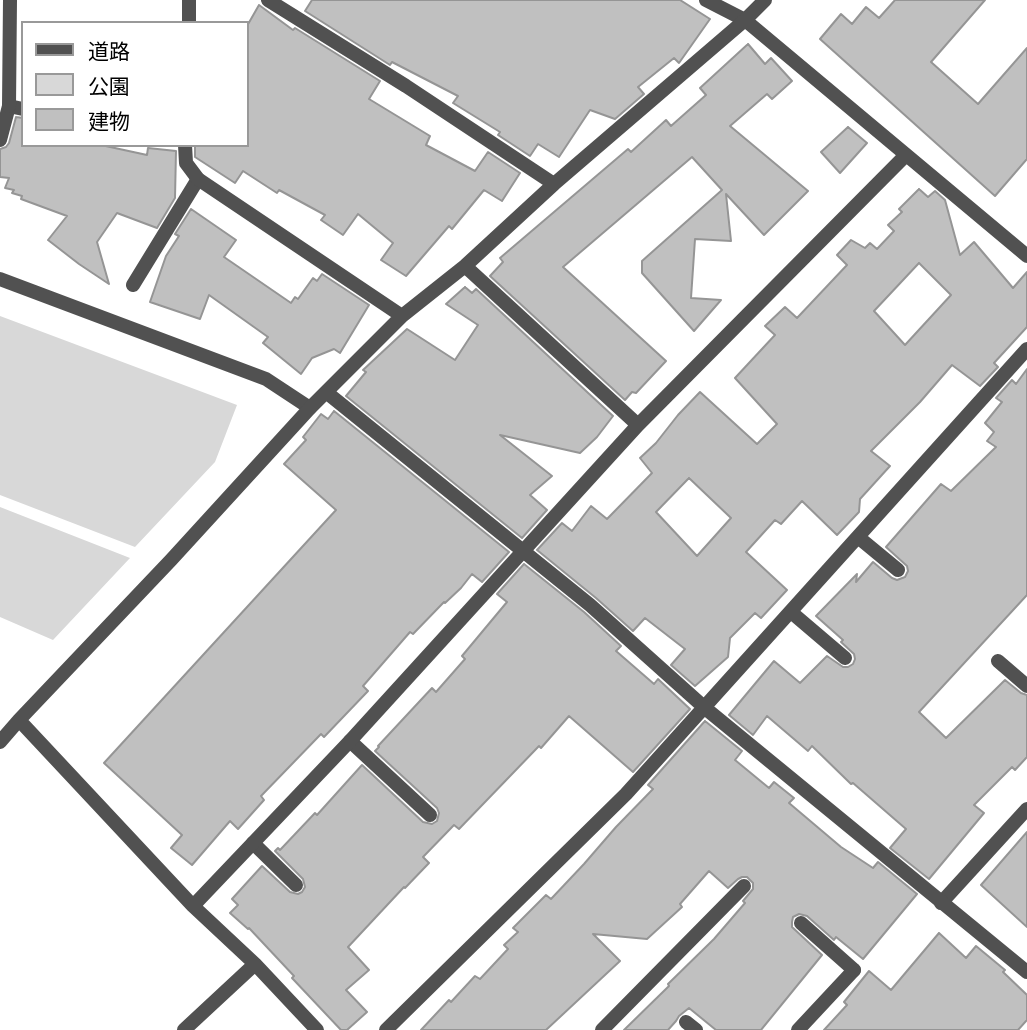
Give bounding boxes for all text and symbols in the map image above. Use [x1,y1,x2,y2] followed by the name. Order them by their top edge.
[21,21,248,147] legend
[88,38,130,65] text: 道路
[88,73,130,100] text: 公園
[88,108,130,135] text: 建物

